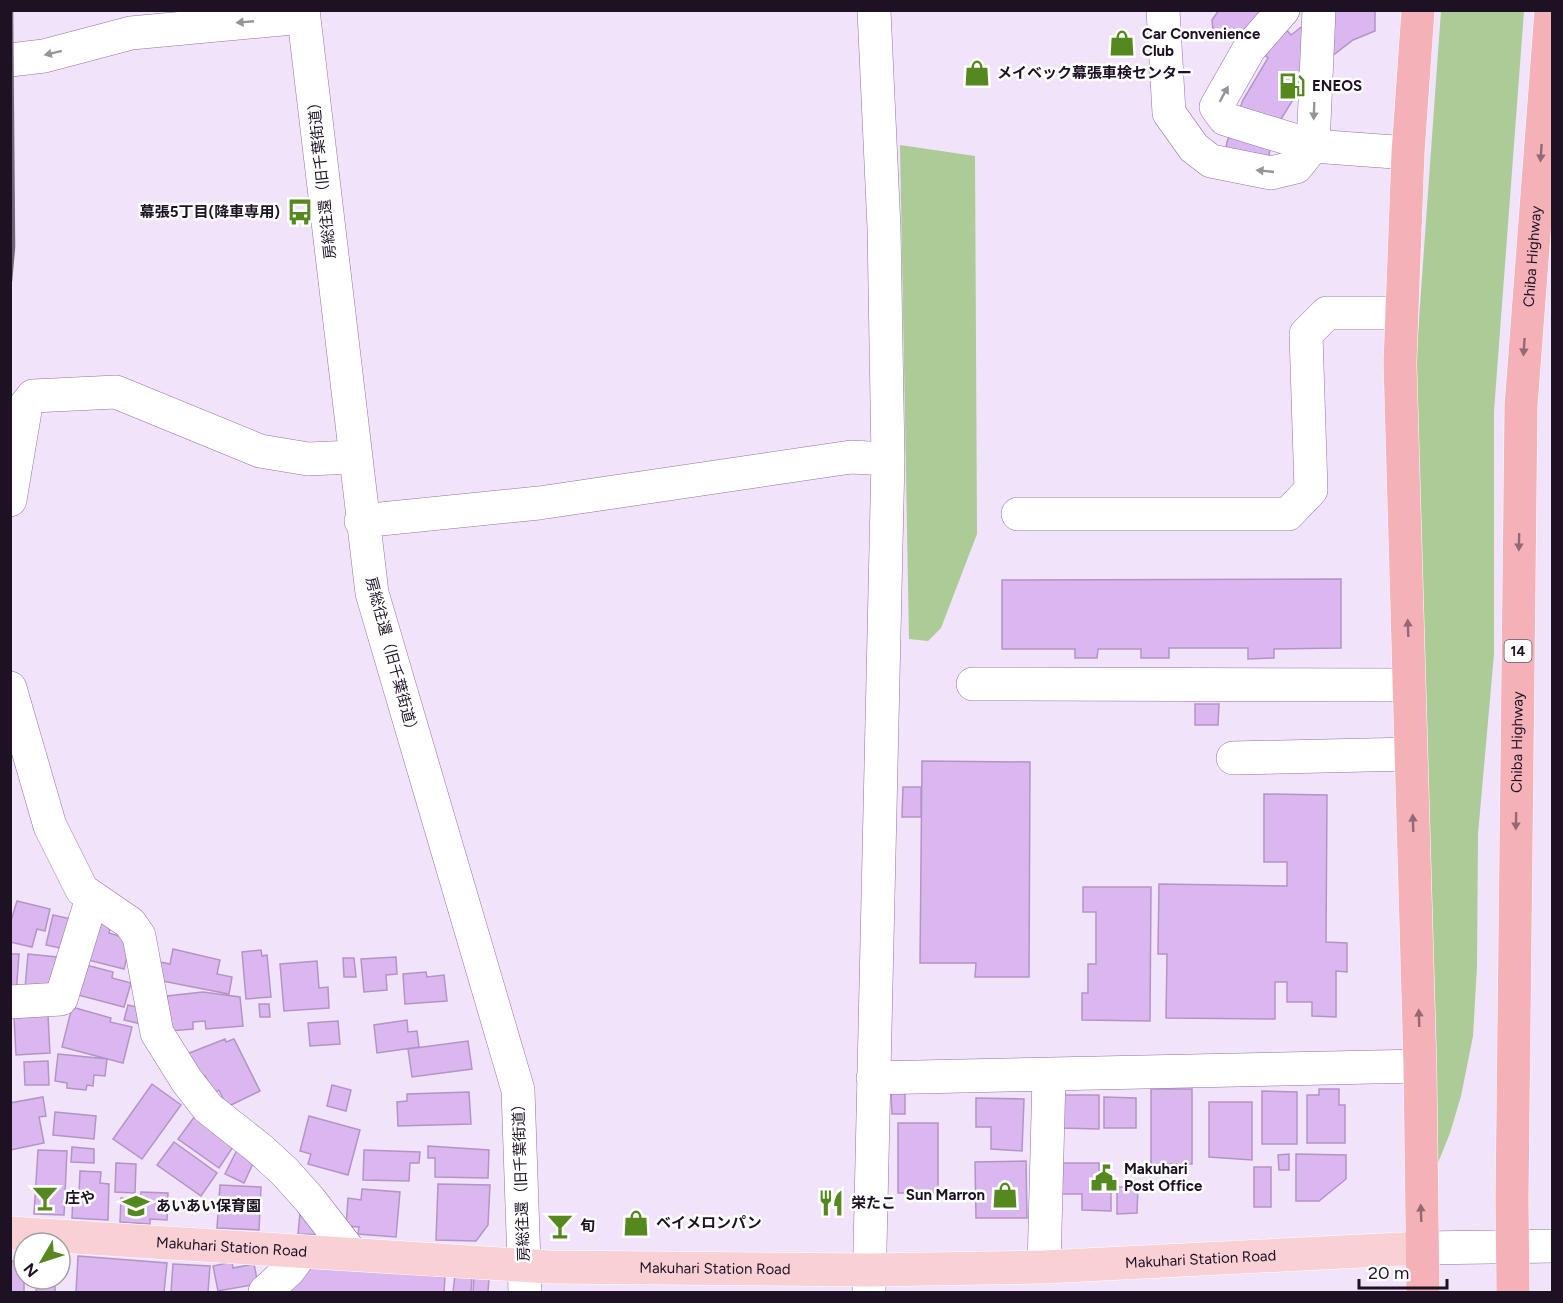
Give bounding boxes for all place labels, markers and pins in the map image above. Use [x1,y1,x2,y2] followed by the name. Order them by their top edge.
[1142,25,1261,60] place label: Car Convenience Club
[1107,28,1137,58] shop icon: Car Convenience Club
[962,58,992,88] shop icon: メイベック幕張車検センター
[997,64,1192,82] place label: メイベック幕張車検センター
[1277,71,1307,101] fuel station icon: ENEOS
[1312,77,1362,95] place label: ENEOS
[285,197,315,227] bus stop icon: 幕張5丁目(降車専用)
[140,203,280,221] place label: 幕張5丁目(降車専用)
[1124,1160,1203,1195] place label: Makuhari Post Office
[1089,1163,1119,1193] public building icon: Makuhari Post Office
[990,1180,1020,1210] shop icon: Sun Marron
[30,1183,60,1213] bar icon: 庄や
[906,1186,985,1204] place label: Sun Marron
[816,1188,846,1218] restaurant icon: 栄たこ
[65,1189,95,1207] place label: 庄や
[121,1191,151,1221] school or university icon: あいあい保育園
[851,1194,896,1212] place label: 栄たこ
[156,1197,261,1215] place label: あいあい保育園
[621,1208,651,1238] shop icon: ベイメロンパン
[545,1211,575,1241] bar icon: 旬
[656,1214,762,1232] place label: ベイメロンパン
[580,1217,595,1235] place label: 旬

